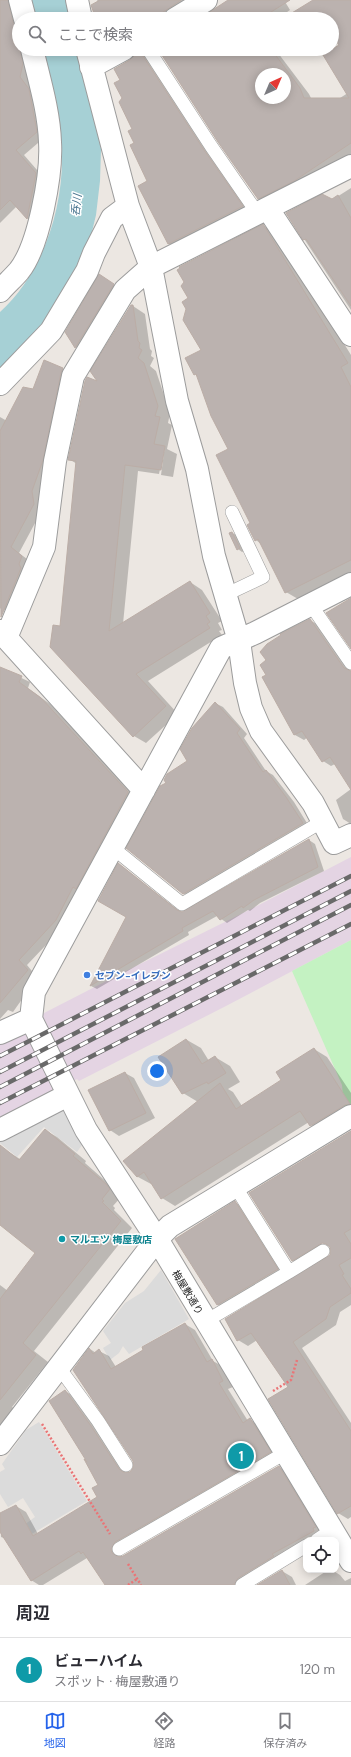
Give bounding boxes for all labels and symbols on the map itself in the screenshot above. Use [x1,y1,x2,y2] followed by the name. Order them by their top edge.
[255,68,291,104] north arrow
[68,192,84,217] water label: 呑川
[95,969,171,982] place label: セブン-イレブン
[82,970,92,980] marker: セブン-イレブン
[147,1061,167,1081] your location
[70,1233,152,1246] place label: マルエツ 梅屋敷店
[57,1234,67,1244] marker: マルエツ 梅屋敷店
[169,1267,206,1317] street label: 梅屋敷通り
[228,1441,254,1471] pin: 1

